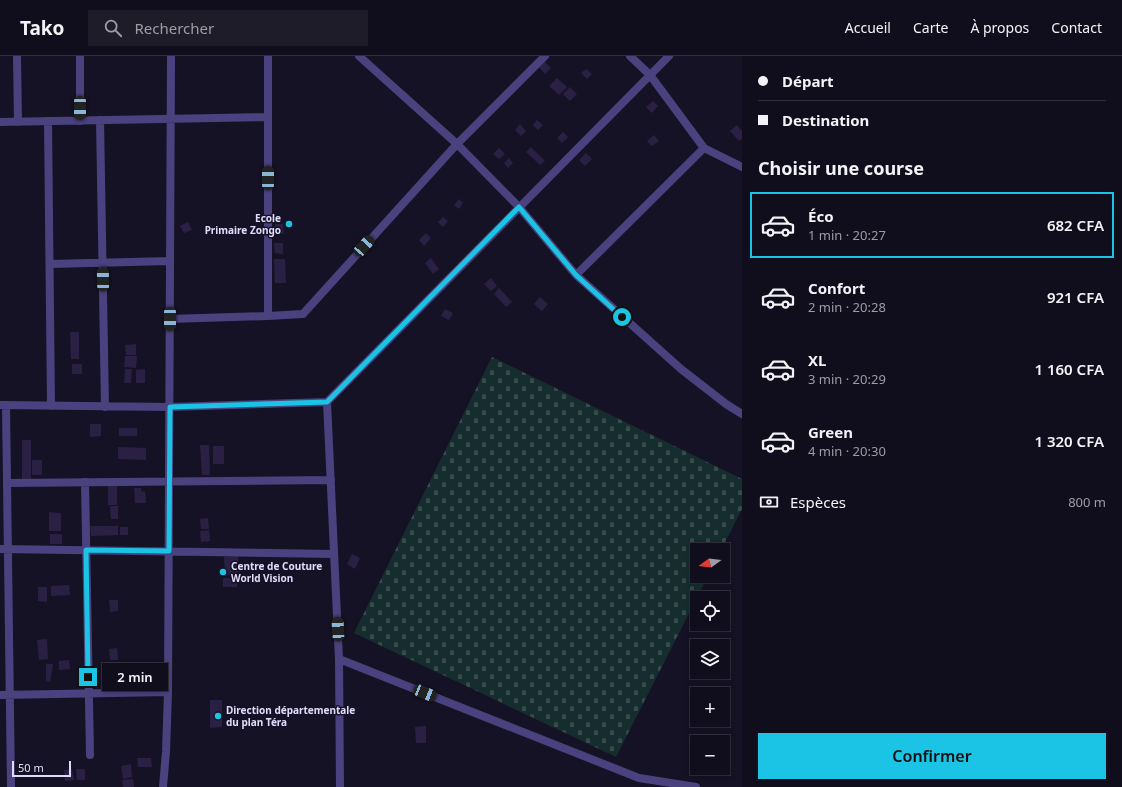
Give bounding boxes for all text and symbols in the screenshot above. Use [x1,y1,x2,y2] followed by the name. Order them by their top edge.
[88,10,368,46] search box
[20,15,64,41] text: Tako
[102,17,124,39] icon: search
[134,18,214,38] text: Rechercher
[845,18,891,37] text: Accueil
[913,18,948,37] text: Carte
[970,18,1029,37] text: À propos
[1051,18,1102,37] text: Contact
[782,71,834,91] text: Départ
[74,96,86,120] car
[782,110,869,130] text: Destination
[758,156,924,180] text: Choisir une course
[262,166,274,190] car
[808,206,834,226] text: Éco
[760,207,796,243] icon: car
[205,211,281,237] place label: Ecole Primaire Zongo
[1047,215,1104,235] text: 682 CFA
[284,219,294,229] marker: Ecole Primaire Zongo
[808,226,886,244] text: 1 min · 20:27
[352,233,376,259] car
[97,267,109,291] car
[808,278,865,298] text: Confort
[760,279,796,315] icon: car
[1047,287,1104,307] text: 921 CFA
[808,298,886,316] text: 2 min · 20:28
[164,307,176,331] car
[613,308,631,326] route start
[808,350,826,370] text: XL
[760,351,796,387] icon: car
[1034,359,1104,379] text: 1 160 CFA
[808,370,886,388] text: 3 min · 20:29
[808,422,853,442] text: Green
[760,423,796,459] icon: car
[1034,431,1104,451] text: 1 320 CFA
[808,442,886,460] text: 4 min · 20:30
[758,491,780,513] icon: cash
[790,492,846,512] text: Espèces
[1068,493,1106,511] text: 800 m
[690,543,730,583] north arrow
[690,543,730,775] map controls
[231,559,322,585] place label: Centre de Couture World Vision
[218,567,228,577] marker: Centre de Couture World Vision
[690,591,730,631] button: locate
[331,617,345,641] car
[690,639,730,679] button: layers
[102,663,168,691] callout: 2 min
[79,668,97,686] route end
[117,668,153,686] text: 2 min
[412,683,438,703] car
[690,687,730,727] button: +
[226,703,355,729] place label: Direction départementale du plan Téra
[213,711,223,721] marker: Direction départementale du plan Téra
[758,733,1106,779] button: Confirmer
[690,735,730,775] button: −
[12,759,71,778] scale bar
[18,760,44,775] text: 50 m

